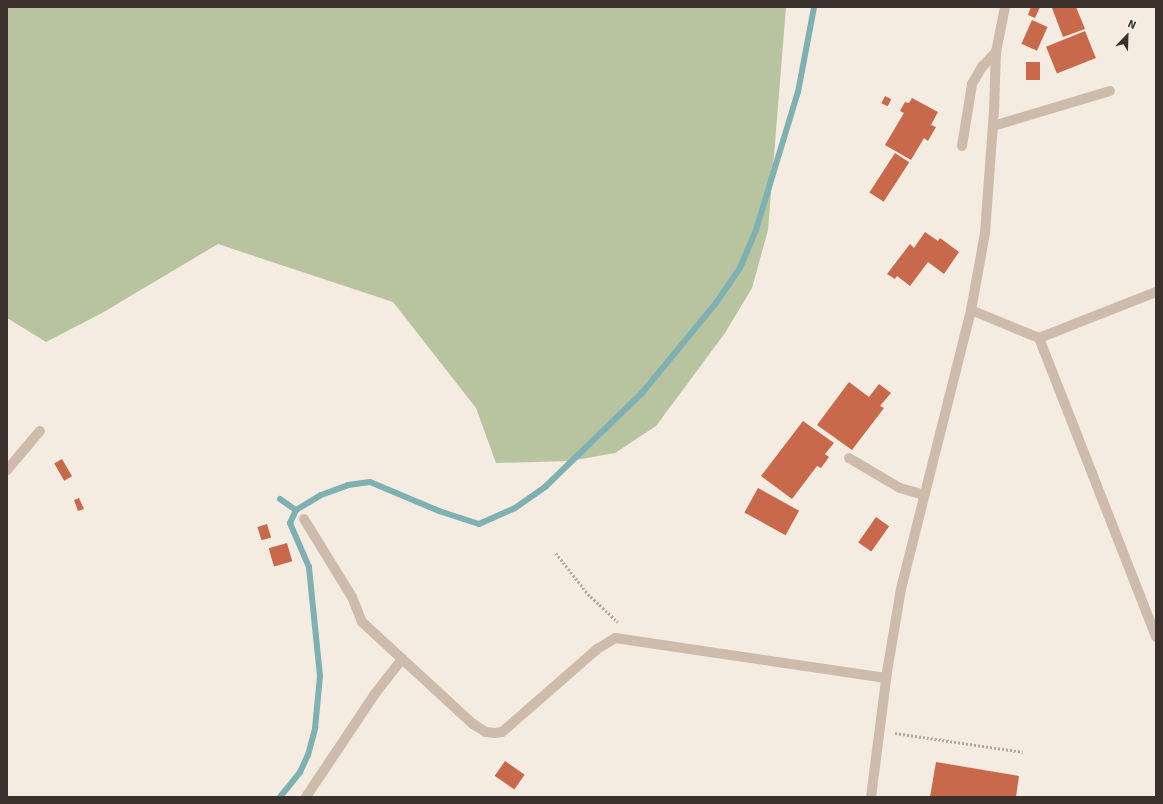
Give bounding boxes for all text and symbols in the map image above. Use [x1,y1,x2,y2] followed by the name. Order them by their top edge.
[1107,16,1147,56] north arrow
[1126,17,1138,32] text: N

